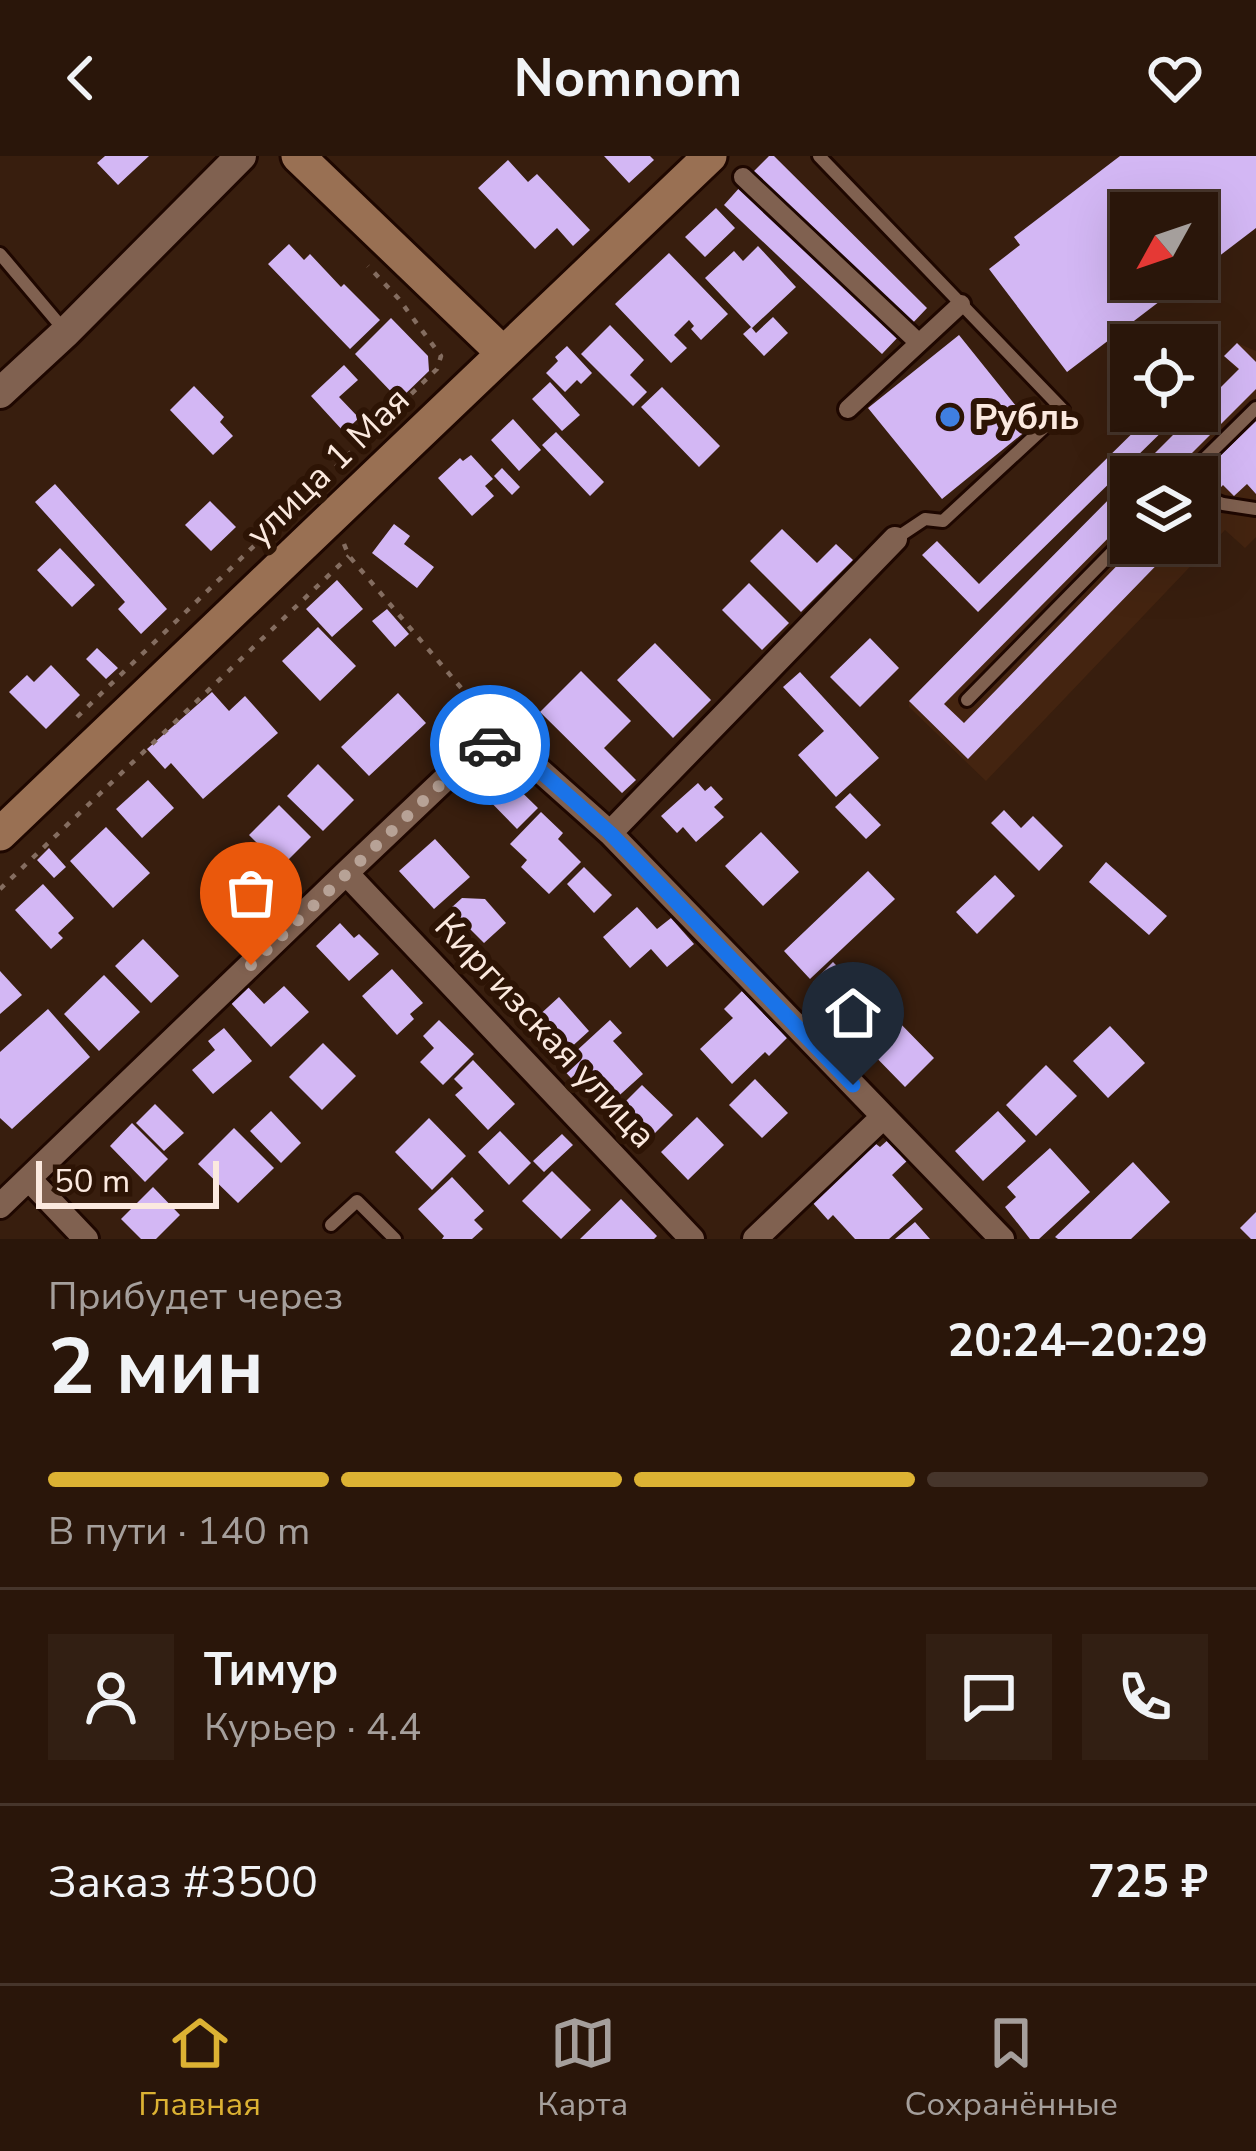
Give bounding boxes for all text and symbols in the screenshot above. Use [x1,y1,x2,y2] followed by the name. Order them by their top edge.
[514,41,742,115] text: Nomnom
[48,45,114,111] icon: back
[1142,45,1208,111] icon: heart
[1110,192,1218,300] north arrow
[1110,192,1218,564] map controls
[1110,324,1218,432] button: locate
[235,376,421,558] street label: улица 1 Мая
[974,393,1079,442] place label: Рубль
[937,404,963,430] marker: Рубль
[1110,456,1218,564] button: layers
[430,685,550,805] courier
[457,712,523,778] icon: car
[200,842,302,965] pin
[218,860,284,926] icon: bag
[423,903,667,1159] street label: Киргизская улица
[802,962,904,1085] pin
[820,980,886,1046] icon: home
[36,1155,219,1208] scale bar
[54,1159,130,1204] text: 50 m
[48,1270,343,1323] text: Прибудет через
[947,1311,1208,1372] text: 20:24–20:29
[48,1314,264,1421] text: 2 мин
[48,1505,310,1558] text: В пути · 140 m
[48,1634,174,1760] button: person
[926,1634,1052,1760] button: chat
[1082,1634,1208,1760] button: phone
[204,1640,338,1701] text: Тимур
[204,1701,421,1754] text: Курьер · 4.4
[48,1852,318,1913] text: Заказ #3500
[1088,1852,1208,1913] text: 725 ₽
[138,2010,261,2127] tab: Главная
[537,2010,628,2127] tab: Карта
[905,2010,1118,2127] tab: Сохранённые

